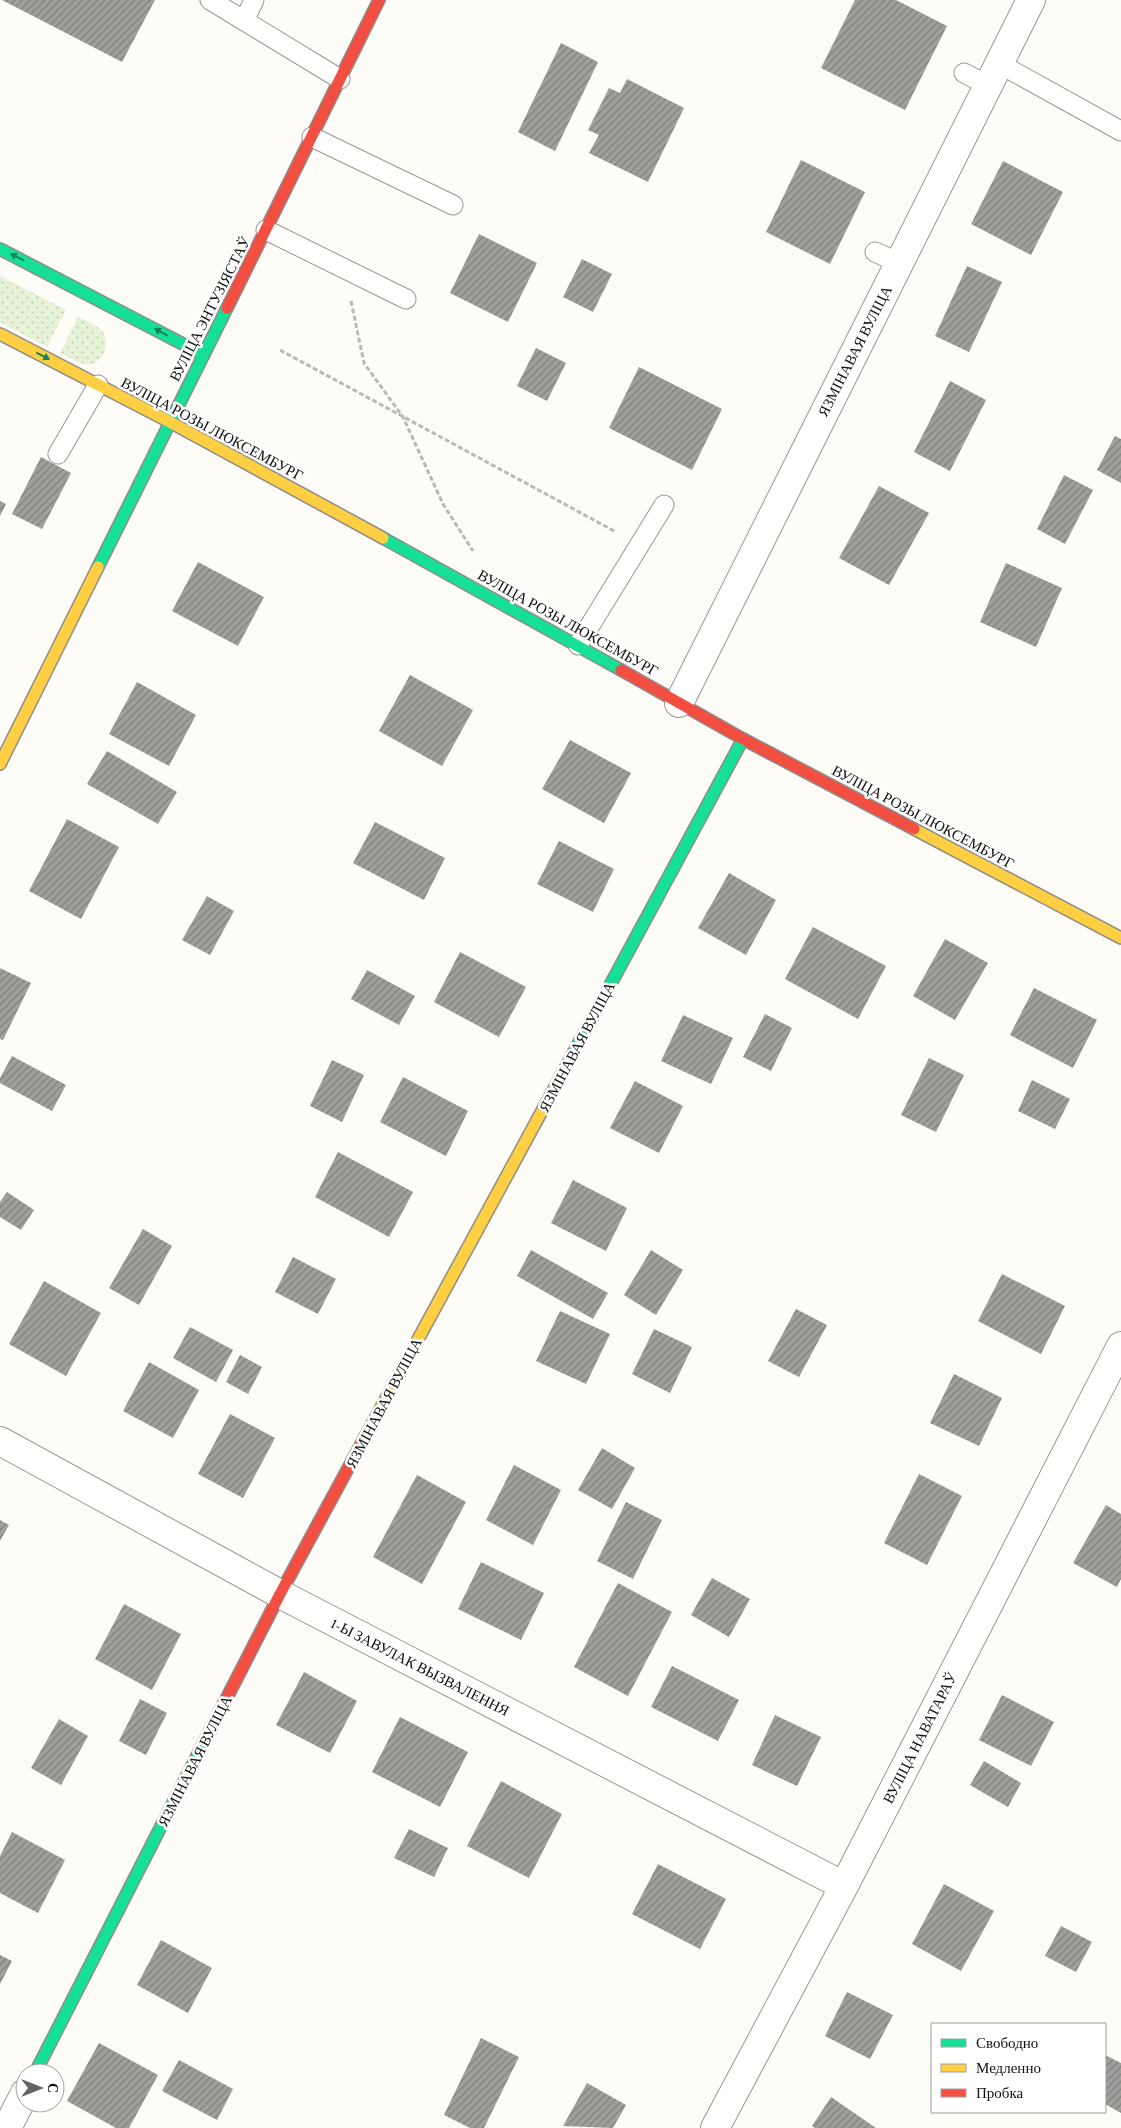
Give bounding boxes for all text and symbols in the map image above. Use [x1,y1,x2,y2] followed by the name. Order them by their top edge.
[167,234,254,384] street label: ВУЛІЦА ЭНТУЗІЯСТАЎ
[9,253,24,261] one-way arrow
[815,283,895,419] street label: ЯЗМІНАВАЯ ВУЛІЦА
[154,328,168,336] one-way arrow
[36,352,51,360] one-way arrow
[118,374,306,484] street label: ВУЛІЦА РОЗЫ ЛЮКСЕМБУРГ
[475,567,661,680] street label: ВУЛІЦА РОЗЫ ЛЮКСЕМБУРГ
[829,762,1017,872] street label: ВУЛІЦА РОЗЫ ЛЮКСЕМБУРГ
[536,979,618,1115] street label: ЯЗМІНАВАЯ ВУЛІЦА
[343,1335,425,1471] street label: ЯЗМІНАВАЯ ВУЛІЦА
[328,1615,512,1719] street label: 1-Ы ЗАВУЛАК ВЫЗВАЛЕННЯ
[880,1670,960,1806] street label: ВУЛІЦА НАВАТАРАЎ
[155,1693,235,1829] street label: ЯЗМІНАВАЯ ВУЛІЦА
[931,2023,1106,2113] legend
[976,2035,1038,2051] text: Свободно
[976,2060,1041,2076] text: Медленно
[15,2063,65,2113] north arrow
[45,2083,61,2093] text: С
[976,2085,1024,2101] text: Пробка

